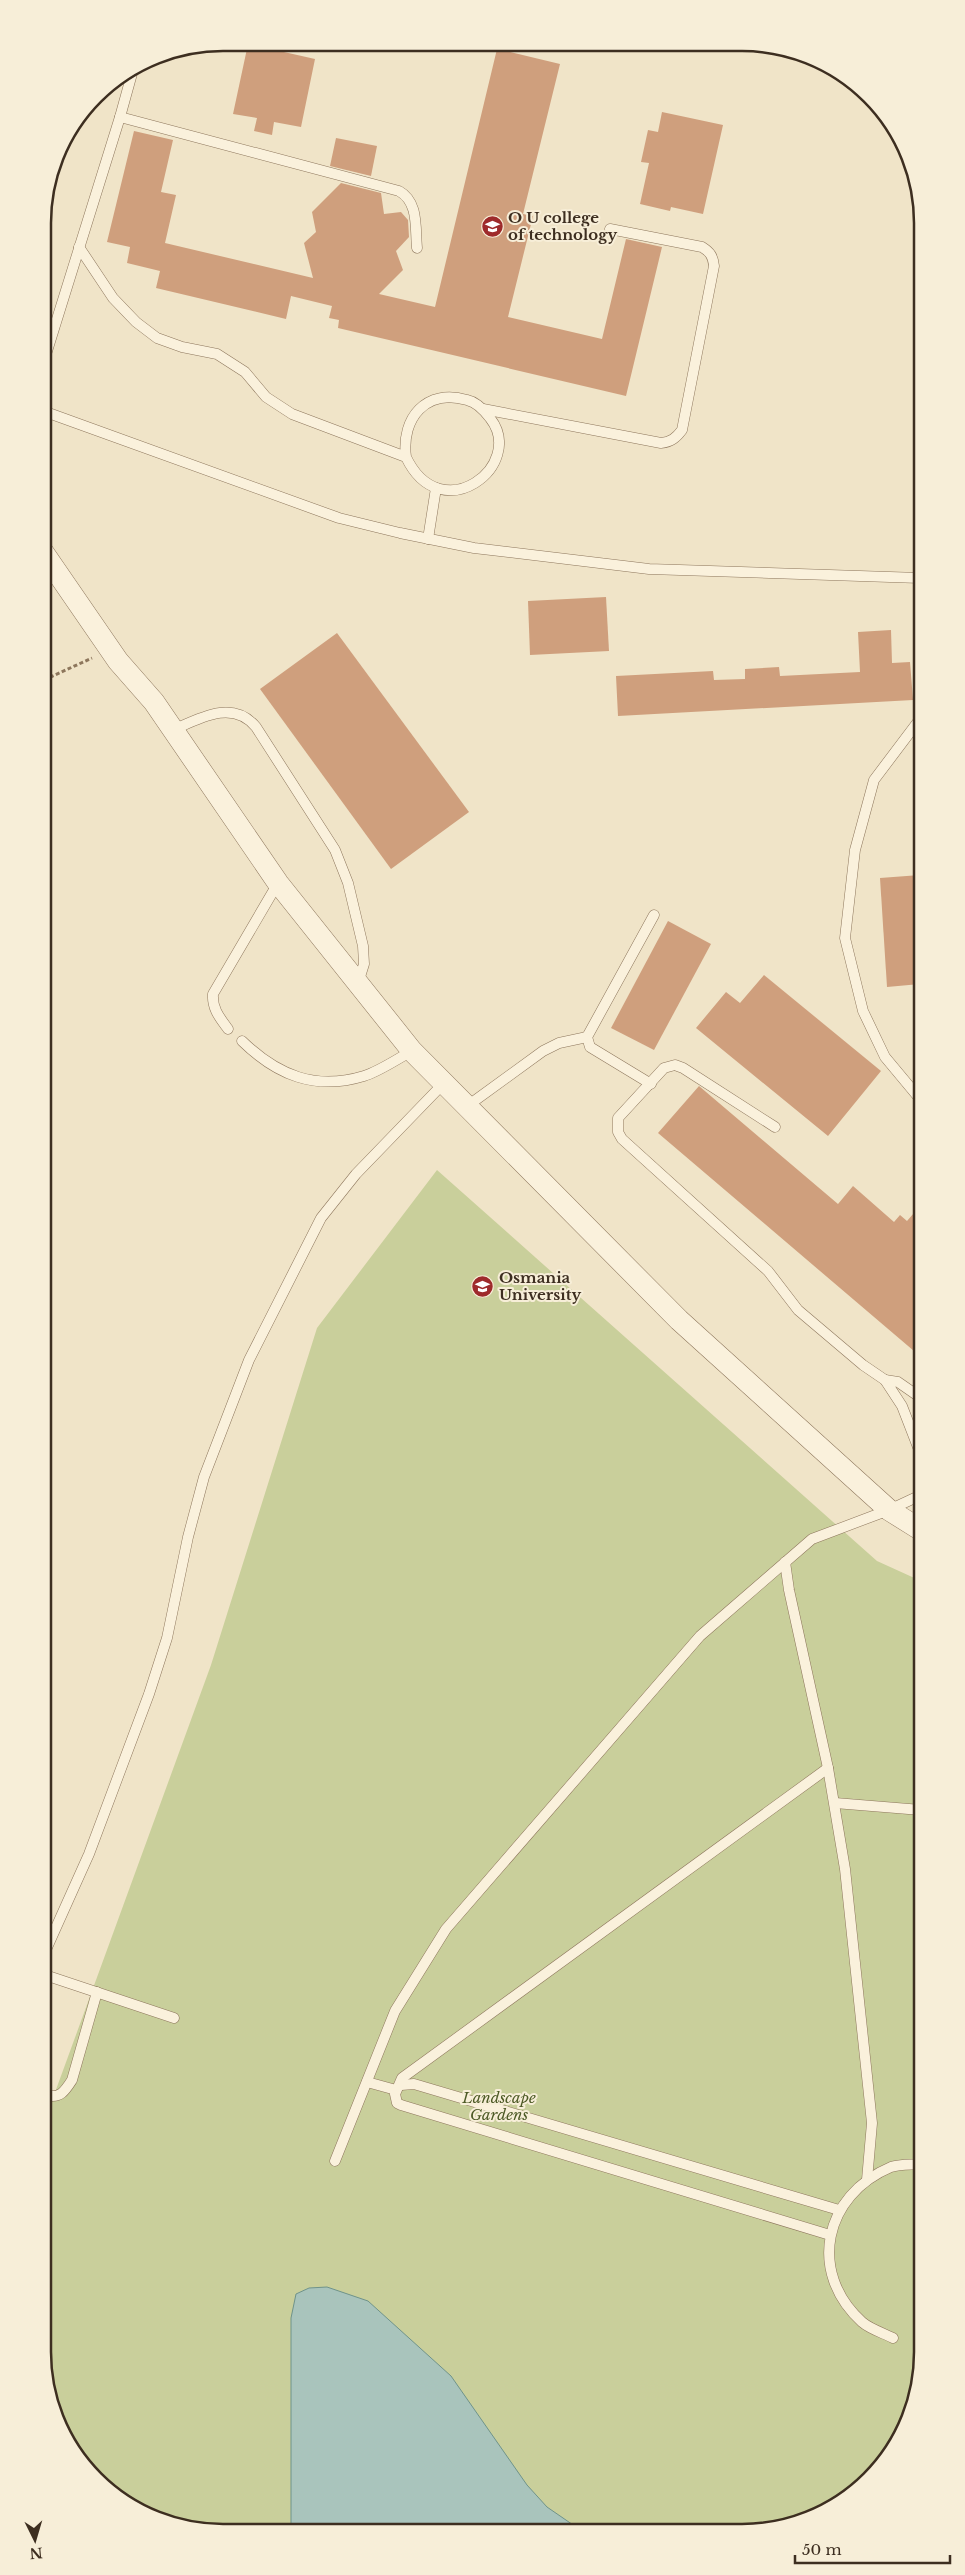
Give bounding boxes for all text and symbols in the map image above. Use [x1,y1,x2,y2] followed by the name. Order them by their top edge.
[508,208,617,244] place label: O U college of technology
[480,215,504,239] school or university icon: O U college of technology
[499,1268,581,1304] place label: Osmania University
[471,1275,495,1299] school or university icon: Osmania University
[461,2088,536,2124] park label: Landscape Gardens
[10,2515,60,2565] north arrow
[795,2532,950,2564] scale bar
[802,2540,842,2559] text: 50 m
[29,2543,43,2562] text: N

